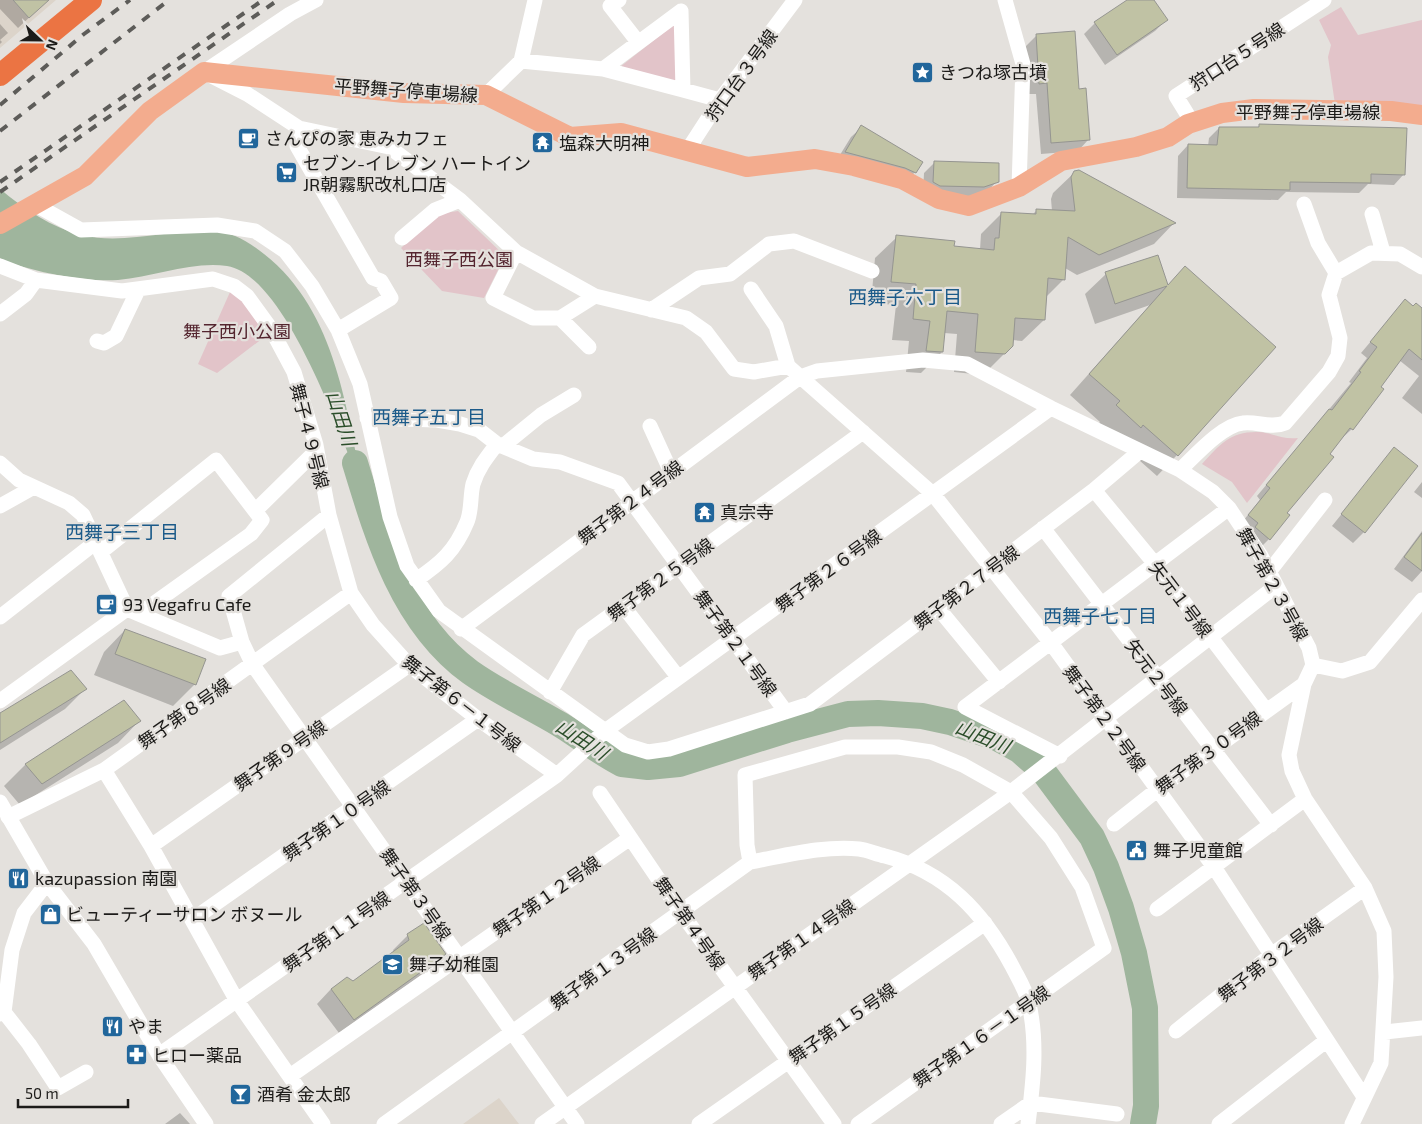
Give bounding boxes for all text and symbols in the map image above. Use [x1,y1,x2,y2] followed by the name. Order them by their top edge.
[15,15,65,65] north arrow
[1186,17,1288,95] street label: 狩口台５号線
[700,25,782,125] street label: 狩口台３号線
[43,37,62,53] text: N
[911,60,935,84] place icon: きつね塚古墳
[939,61,1047,83] place label: きつね塚古墳
[333,74,479,106] street label: 平野舞子停車場線
[1236,101,1380,123] street label: 平野舞子停車場線
[237,126,261,150] cafe icon: さんぴの家 恵みカフェ
[265,127,449,149] place label: さんぴの家 恵みカフェ
[531,131,555,155] temple icon: 塩森大明神
[559,132,649,154] place label: 塩森大明神
[303,152,531,195] place label: セブン-イレブン ハートイン JR朝霧駅改札口店
[275,161,299,185] supermarket icon: セブン-イレブン ハートイン JR朝霧駅改札口店
[405,248,513,270] park label: 西舞子西公園
[848,285,962,308] district label: 西舞子六丁目
[183,320,291,342] park label: 舞子西小公園
[286,381,334,491] street label: 舞子４９号線
[322,387,362,451] water label: 山田川
[372,405,486,428] district label: 西舞子五丁目
[573,455,687,549] street label: 舞子第２４号線
[692,500,716,524] temple icon: 真宗寺
[720,501,774,523] place label: 真宗寺
[65,520,179,543] district label: 西舞子三丁目
[771,524,885,616] street label: 舞子第２６号線
[1233,524,1313,644] street label: 舞子第２３号線
[603,533,717,625] street label: 舞子第２５号線
[909,540,1023,634] street label: 舞子第２７号線
[1145,556,1217,642] street label: 矢元１号線
[690,586,782,700] street label: 舞子第２１号線
[95,592,119,616] cafe icon: 93 Vegafru Cafe
[123,593,252,615] place label: 93 Vegafru Cafe
[1043,604,1157,627] district label: 西舞子七丁目
[1121,634,1193,720] street label: 矢元２号線
[398,650,526,756] street label: 舞子第６－１号線
[1059,661,1151,775] street label: 舞子第２２号線
[133,673,235,753] street label: 舞子第８号線
[1151,706,1265,798] street label: 舞子第３０号線
[552,714,614,765] water label: 山田川
[229,715,331,795] street label: 舞子第９号線
[952,715,1016,758] water label: 山田川
[278,775,394,865] street label: 舞子第１０号線
[1125,838,1149,862] public building icon: 舞子児童館
[1153,839,1243,861] place label: 舞子児童館
[376,843,456,945] street label: 舞子第３号線
[488,851,604,941] street label: 舞子第１２号線
[7,866,31,890] restaurant icon: kazupassion 南園
[35,867,177,889] place label: kazupassion 南園
[650,872,730,974] street label: 舞子第４号線
[278,886,394,976] street label: 舞子第１１号線
[743,894,859,984] street label: 舞子第１４号線
[38,902,62,926] shop icon: ビューティーサロン ボヌール
[66,903,303,925] place label: ビューティーサロン ボヌール
[1213,912,1327,1006] street label: 舞子第３２号線
[546,922,660,1014] street label: 舞子第１３号線
[381,952,405,976] school or university icon: 舞子幼稚園
[409,953,499,975] place label: 舞子幼稚園
[784,978,900,1068] street label: 舞子第１５号線
[908,981,1054,1091] street label: 舞子第１６－１号線
[100,1014,124,1038] restaurant icon: やま
[128,1015,164,1037] place label: やま
[124,1043,148,1067] pharmacy icon: ヒロー薬品
[152,1044,242,1066] place label: ヒロー薬品
[18,1076,128,1108] scale bar
[229,1082,253,1106] bar icon: 酒肴 金太郎
[257,1083,351,1105] place label: 酒肴 金太郎
[25,1084,59,1102] text: 50 m

